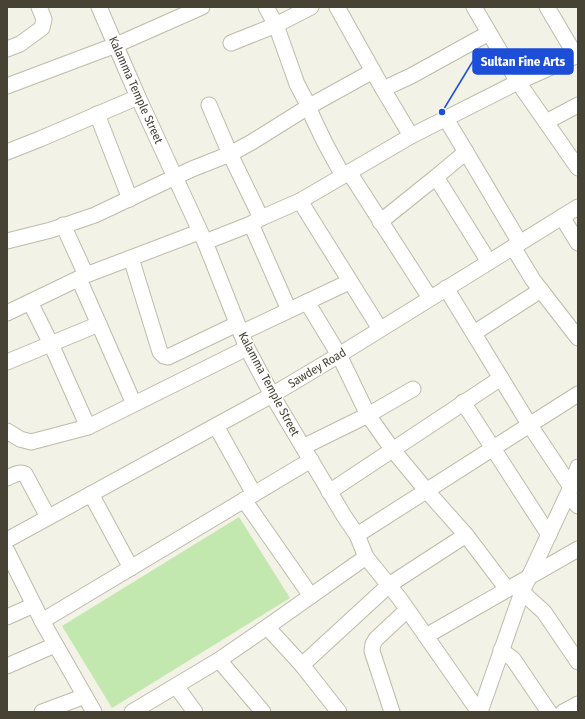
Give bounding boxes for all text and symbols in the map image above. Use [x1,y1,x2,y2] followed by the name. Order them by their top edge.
[106,34,166,146] street label: Kalamma Temple Street
[473,49,573,74] callout: Sultan Fine Arts
[481,54,566,69] text: Sultan Fine Arts
[236,330,302,439] street label: Kalamma Temple Street
[286,345,348,391] street label: Sawdey Road

